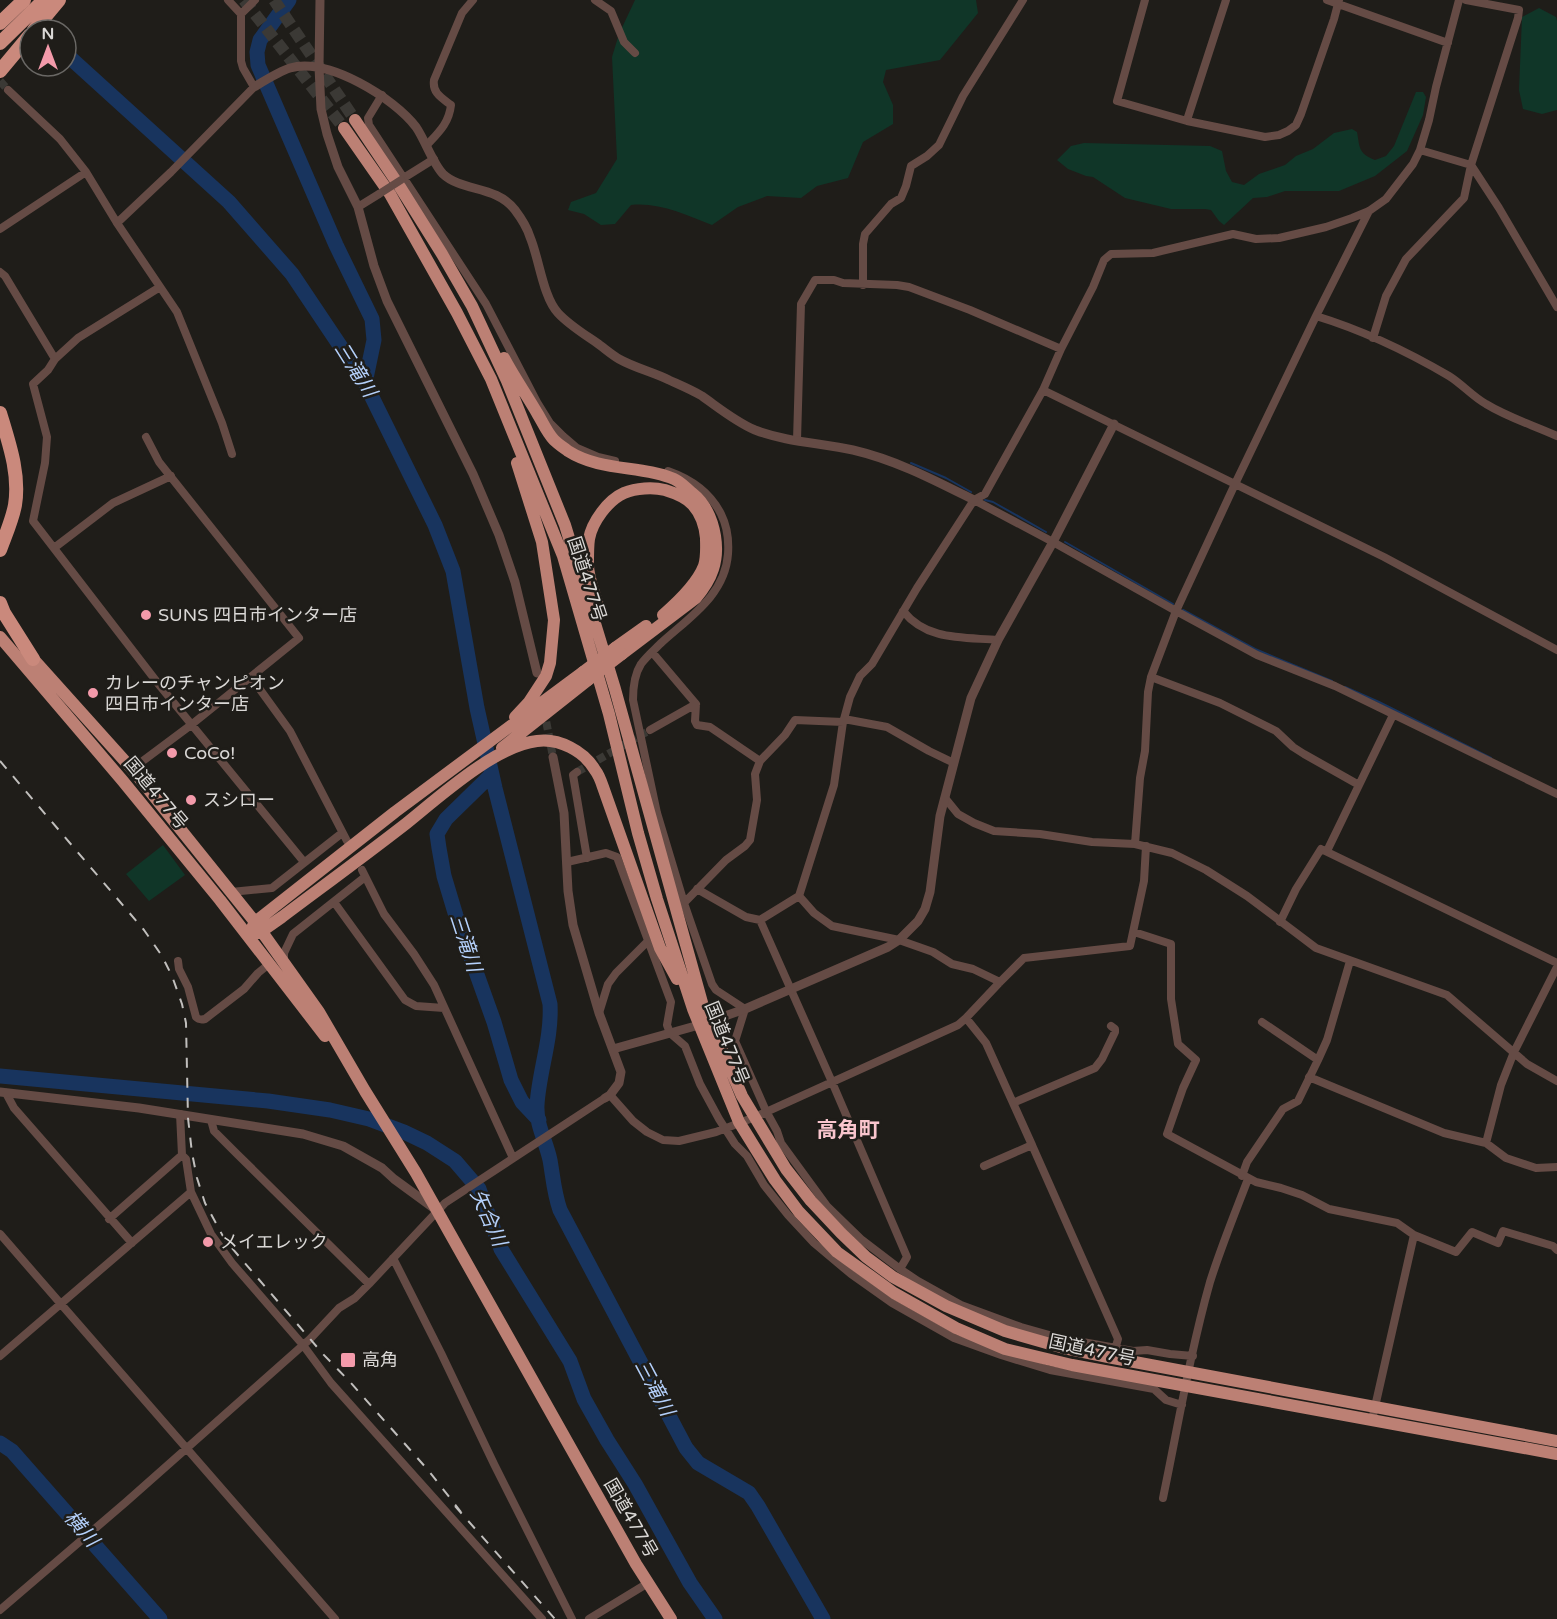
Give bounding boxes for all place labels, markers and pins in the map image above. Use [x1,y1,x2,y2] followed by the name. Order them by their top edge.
[158,604,357,626] place label: SUNS 四日市インター店
[139,608,153,622] marker: SUNS 四日市インター店
[105,672,285,715] place label: カレーのチャンピオン 四日市インター店
[86,686,100,700] marker: カレーのチャンピオン 四日市インター店
[184,742,235,764] place label: CoCo!
[165,746,179,760] marker: CoCo!
[203,789,275,811] place label: スシロー
[184,793,198,807] marker: スシロー
[220,1231,328,1253] place label: メイエレック
[201,1235,215,1249] marker: メイエレック
[362,1349,398,1371] place label: 高角
[339,1351,357,1369] marker: 高角

